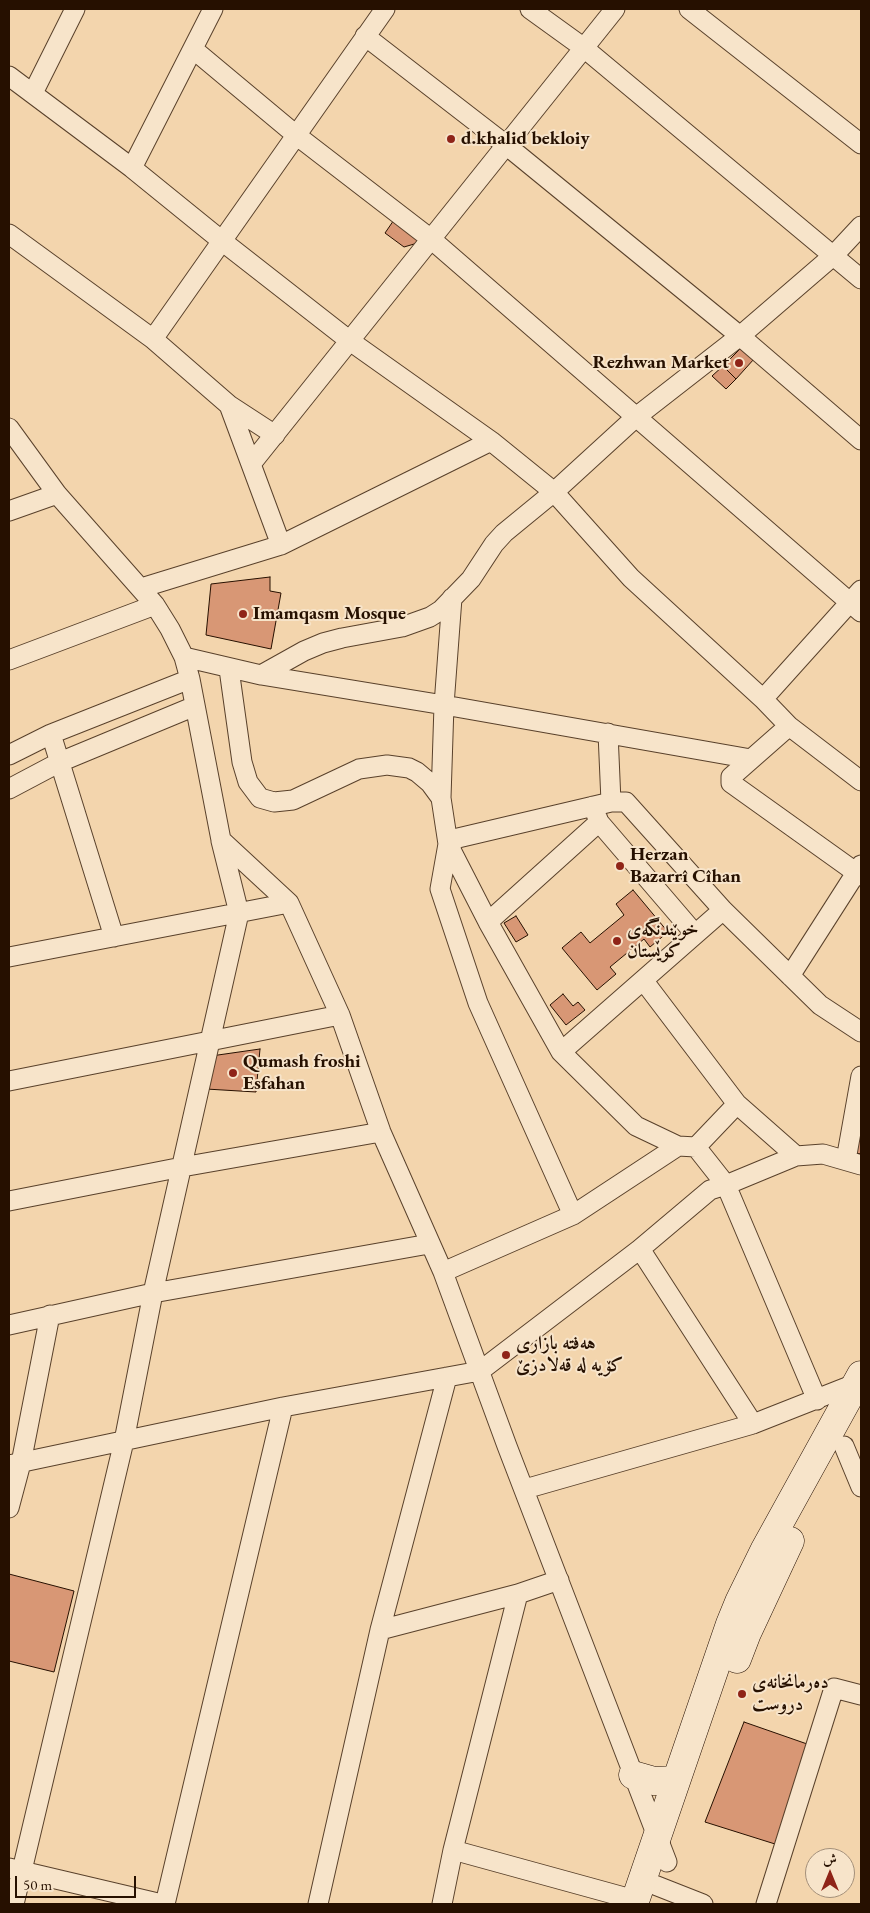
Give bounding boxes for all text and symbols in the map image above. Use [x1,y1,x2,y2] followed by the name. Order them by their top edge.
[461,128,590,150] place label: d.khalid bekloiy
[445,133,457,145] marker: d.khalid bekloiy
[592,352,729,374] place label: Rezhwan Market
[733,357,745,369] marker: Rezhwan Market
[253,603,406,625] place label: Imamqasm Mosque
[237,608,249,620] marker: Imamqasm Mosque
[630,844,741,888] place label: Herzan Bazarrî Cîhan
[614,860,626,872] marker: Herzan Bazarrî Cîhan
[627,919,699,963] place label: خوێندنگەی کوێستان
[611,935,623,947] marker: خوێندنگەی کوێستان
[243,1051,361,1095] place label: Qumash froshi Esfahan
[227,1067,239,1079] marker: Qumash froshi Esfahan
[516,1333,623,1377] place label: هەفتە بازاری کۆیە لە قەلادزێ
[500,1349,512,1361] marker: هەفتە بازاری کۆیە لە قەلادزێ
[752,1672,829,1716] place label: دەرمانخانەی دروست
[736,1688,748,1700] marker: دەرمانخانەی دروست
[805,1848,855,1898] north arrow
[823,1850,837,1868] text: ش
[18,1866,139,1898] scale bar
[23,1875,52,1894] text: 50 m

